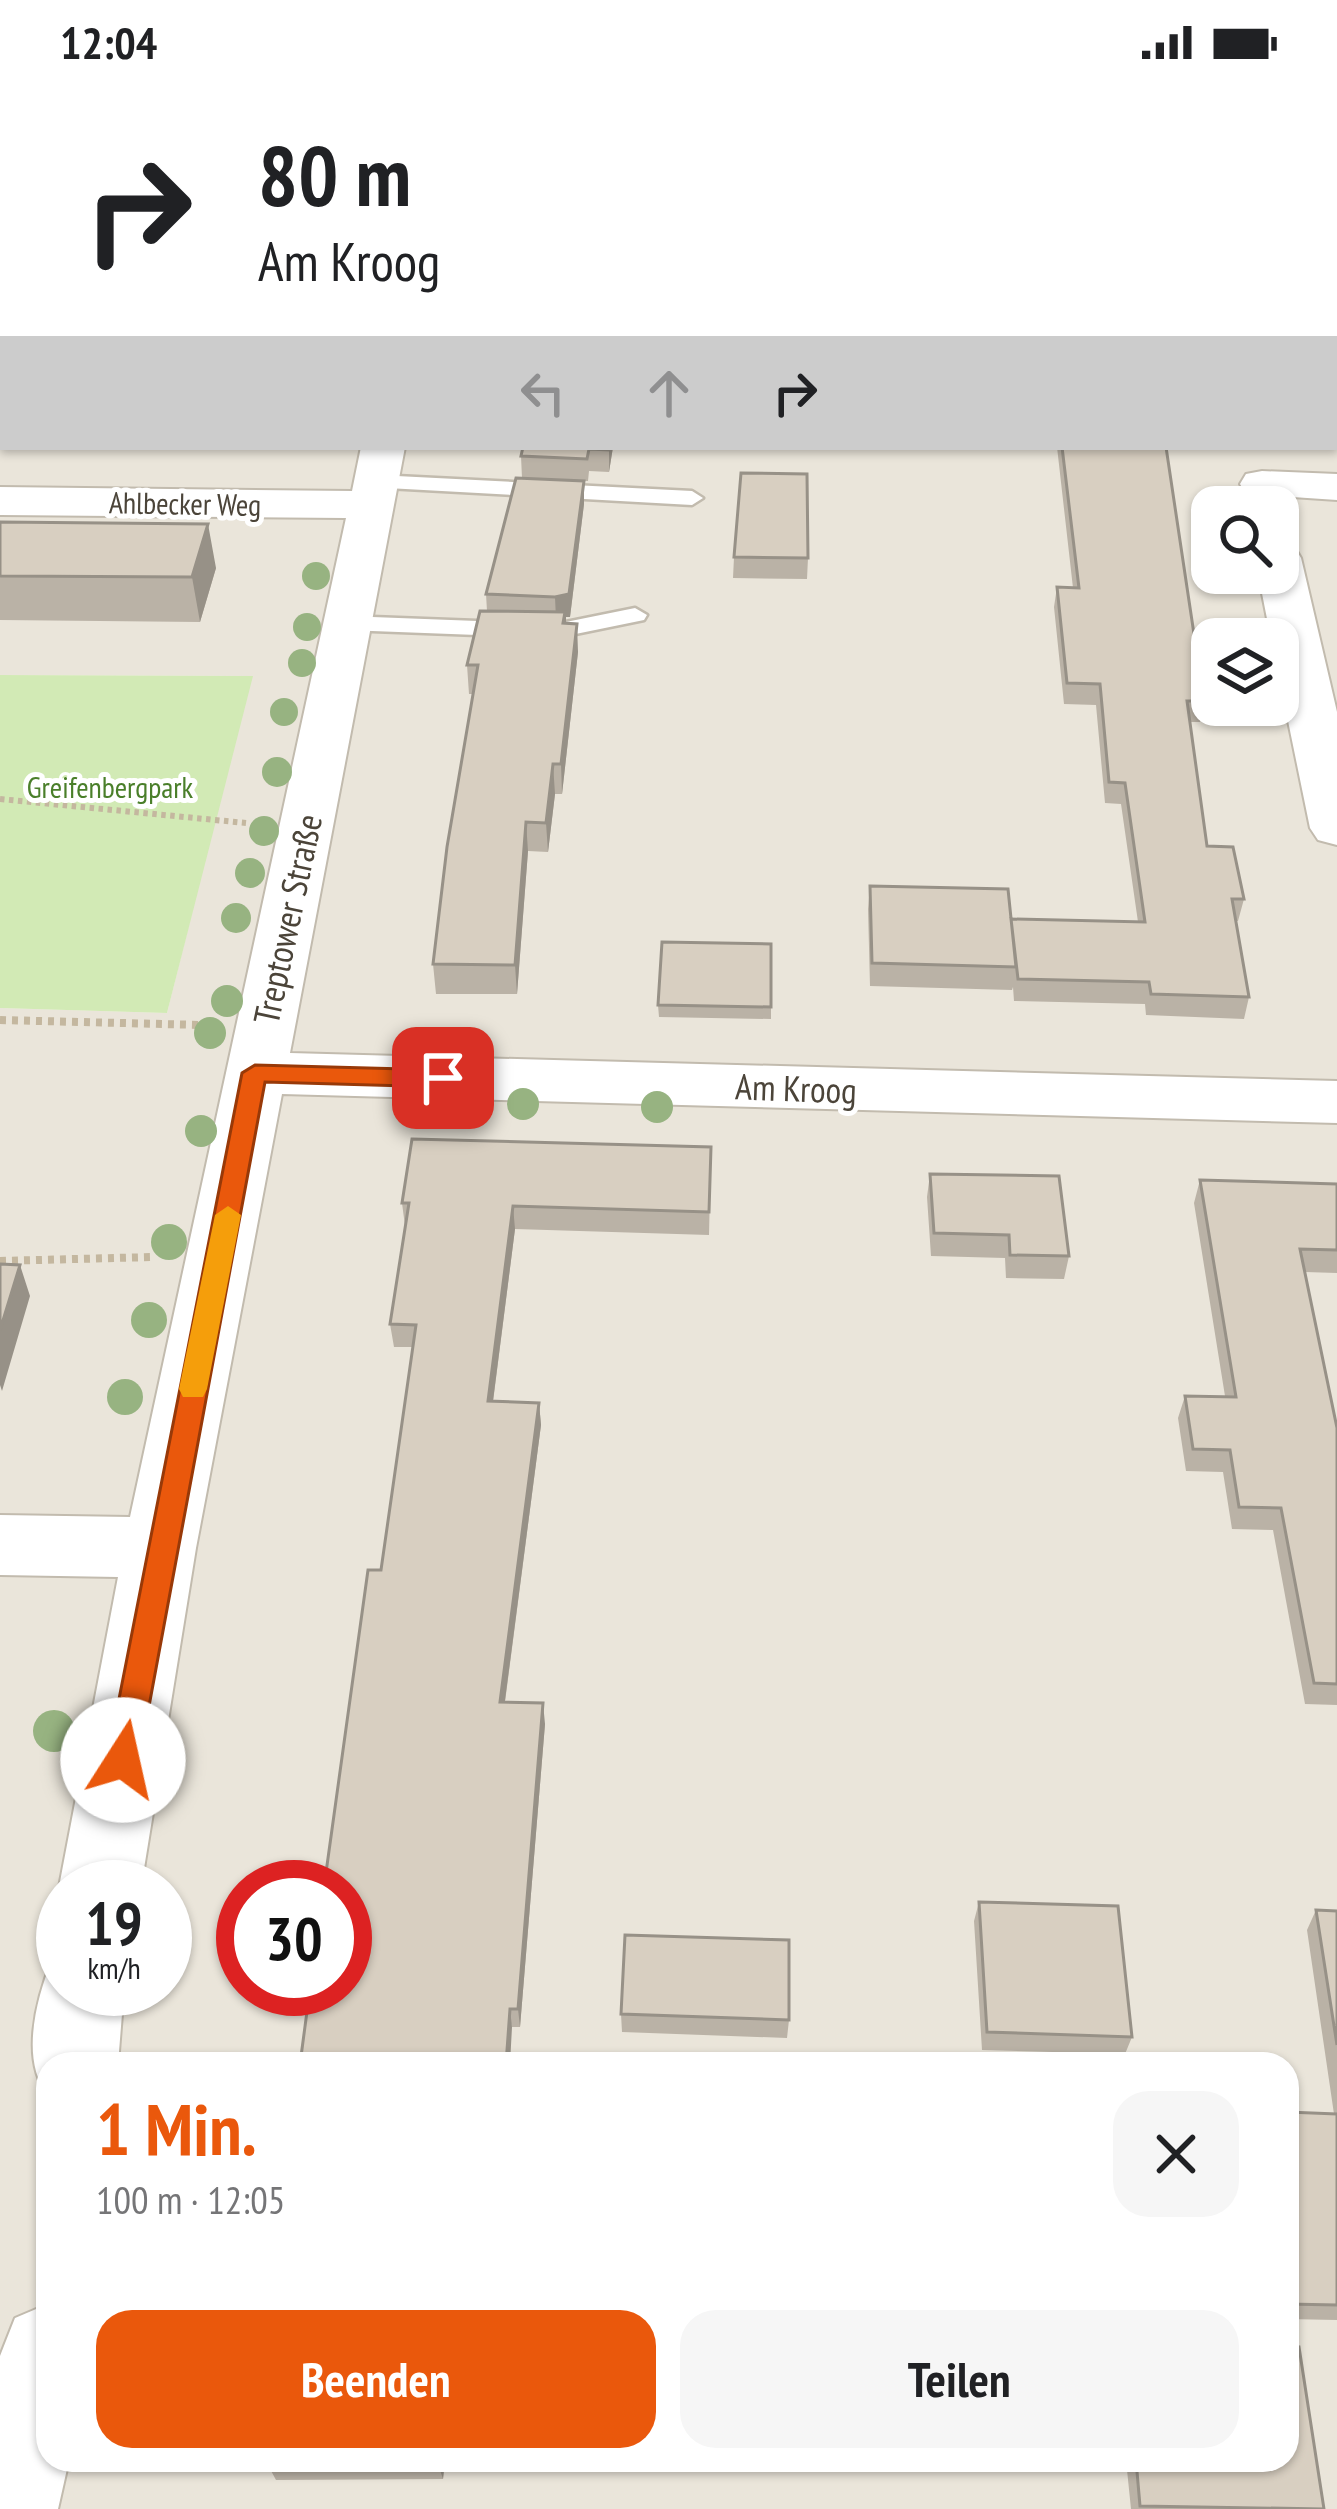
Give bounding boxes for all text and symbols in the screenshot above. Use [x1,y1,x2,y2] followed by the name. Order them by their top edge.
[60,13,157,71] text: 12:04
[258,120,411,229] text: 80 m
[60,132,216,288] icon: right
[258,226,440,296] text: Am Kroog
[510,360,576,426] icon: left
[636,360,702,426] icon: ahead
[762,360,828,426] icon: right
[109,482,261,524] street label: Ahlbecker Weg
[1191,486,1299,726] map controls
[1191,486,1299,594] button: search
[1191,618,1299,726] button: layers
[27,767,194,806] park label: Greifenbergpark
[242,810,332,1028] street label: Treptower Straße
[392,1027,494,1129] pin
[410,1045,476,1111] icon: arrive
[734,1062,858,1114] street label: Am Kroog
[60,1697,186,1823] position arrow
[216,1860,372,2016] speed limit sign: 30
[85,1884,143,1962] text: 19
[87,1948,141,1987] text: km/h
[96,2082,257,2175] text: 1 Min.
[1113,2091,1239,2217] button: close
[96,2174,285,2225] text: 100 m · 12:05
[96,2310,656,2448] button: Beenden
[680,2310,1239,2448] button: Teilen

